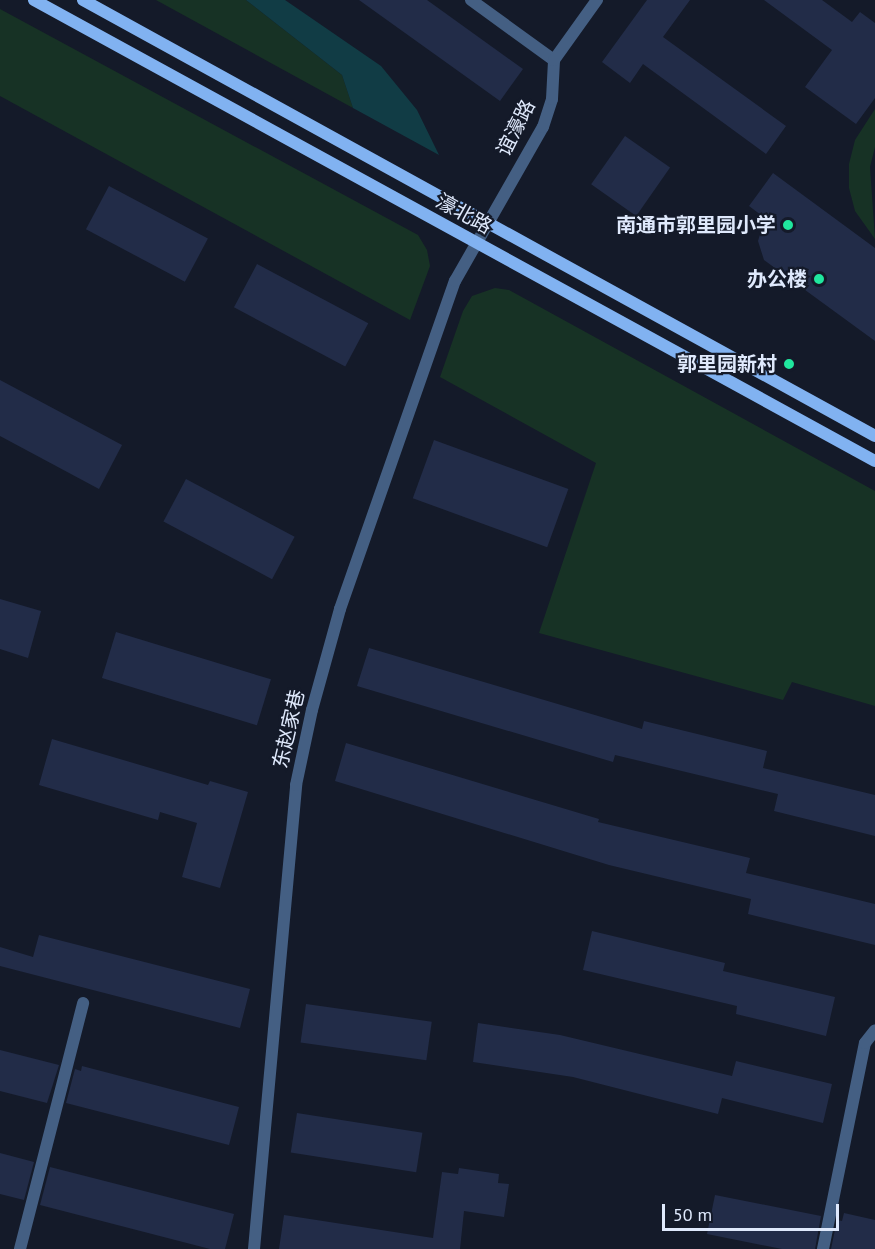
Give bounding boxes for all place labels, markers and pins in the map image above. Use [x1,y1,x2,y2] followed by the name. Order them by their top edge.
[616,213,776,237] place label: 南通市郭里园小学
[781,218,795,232] marker: 南通市郭里园小学
[747,267,807,291] place label: 办公楼
[812,272,826,286] marker: 办公楼
[677,352,777,376] place label: 郭里园新村
[782,357,796,371] marker: 郭里园新村

